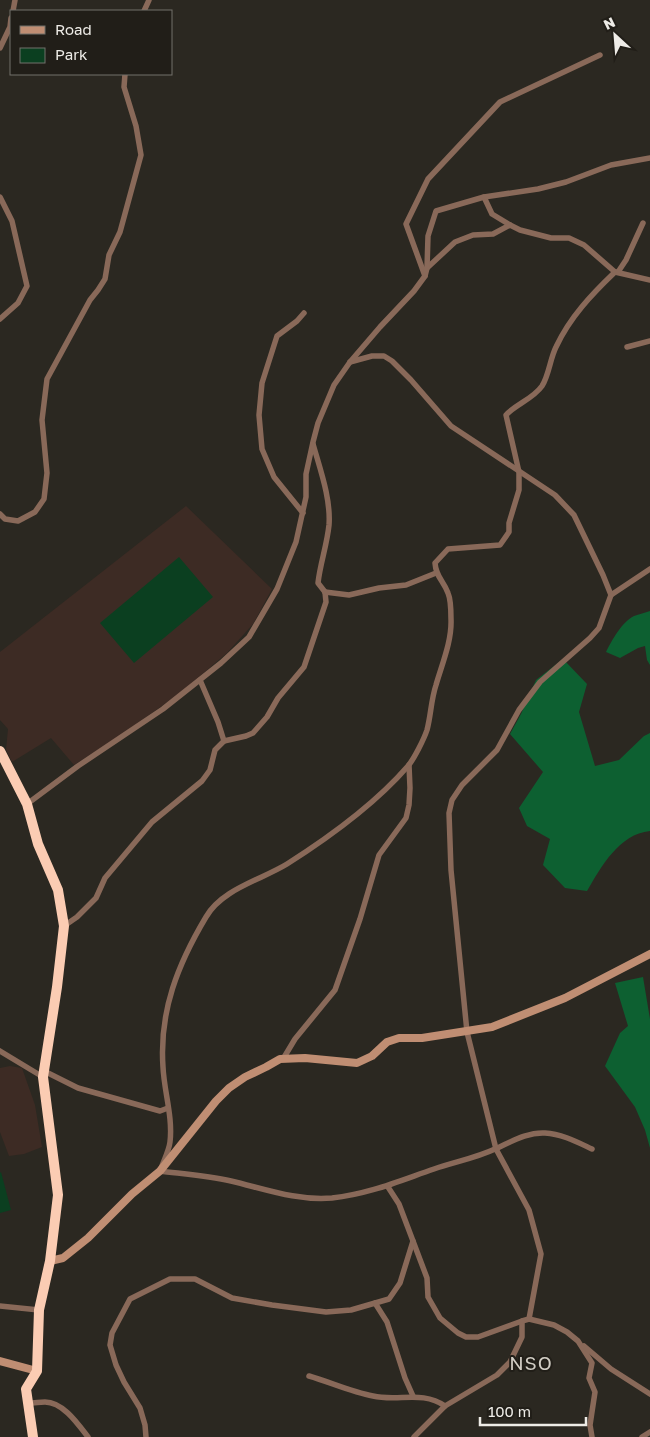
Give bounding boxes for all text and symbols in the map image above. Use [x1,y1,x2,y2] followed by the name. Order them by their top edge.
[10,10,172,75] legend
[590,10,640,60] north arrow
[601,13,618,33] text: N
[55,20,92,38] text: Road
[55,45,88,63] text: Park
[509,1351,553,1374] district label: NSO
[480,1394,586,1426] scale bar
[488,1402,531,1420] text: 100 m

